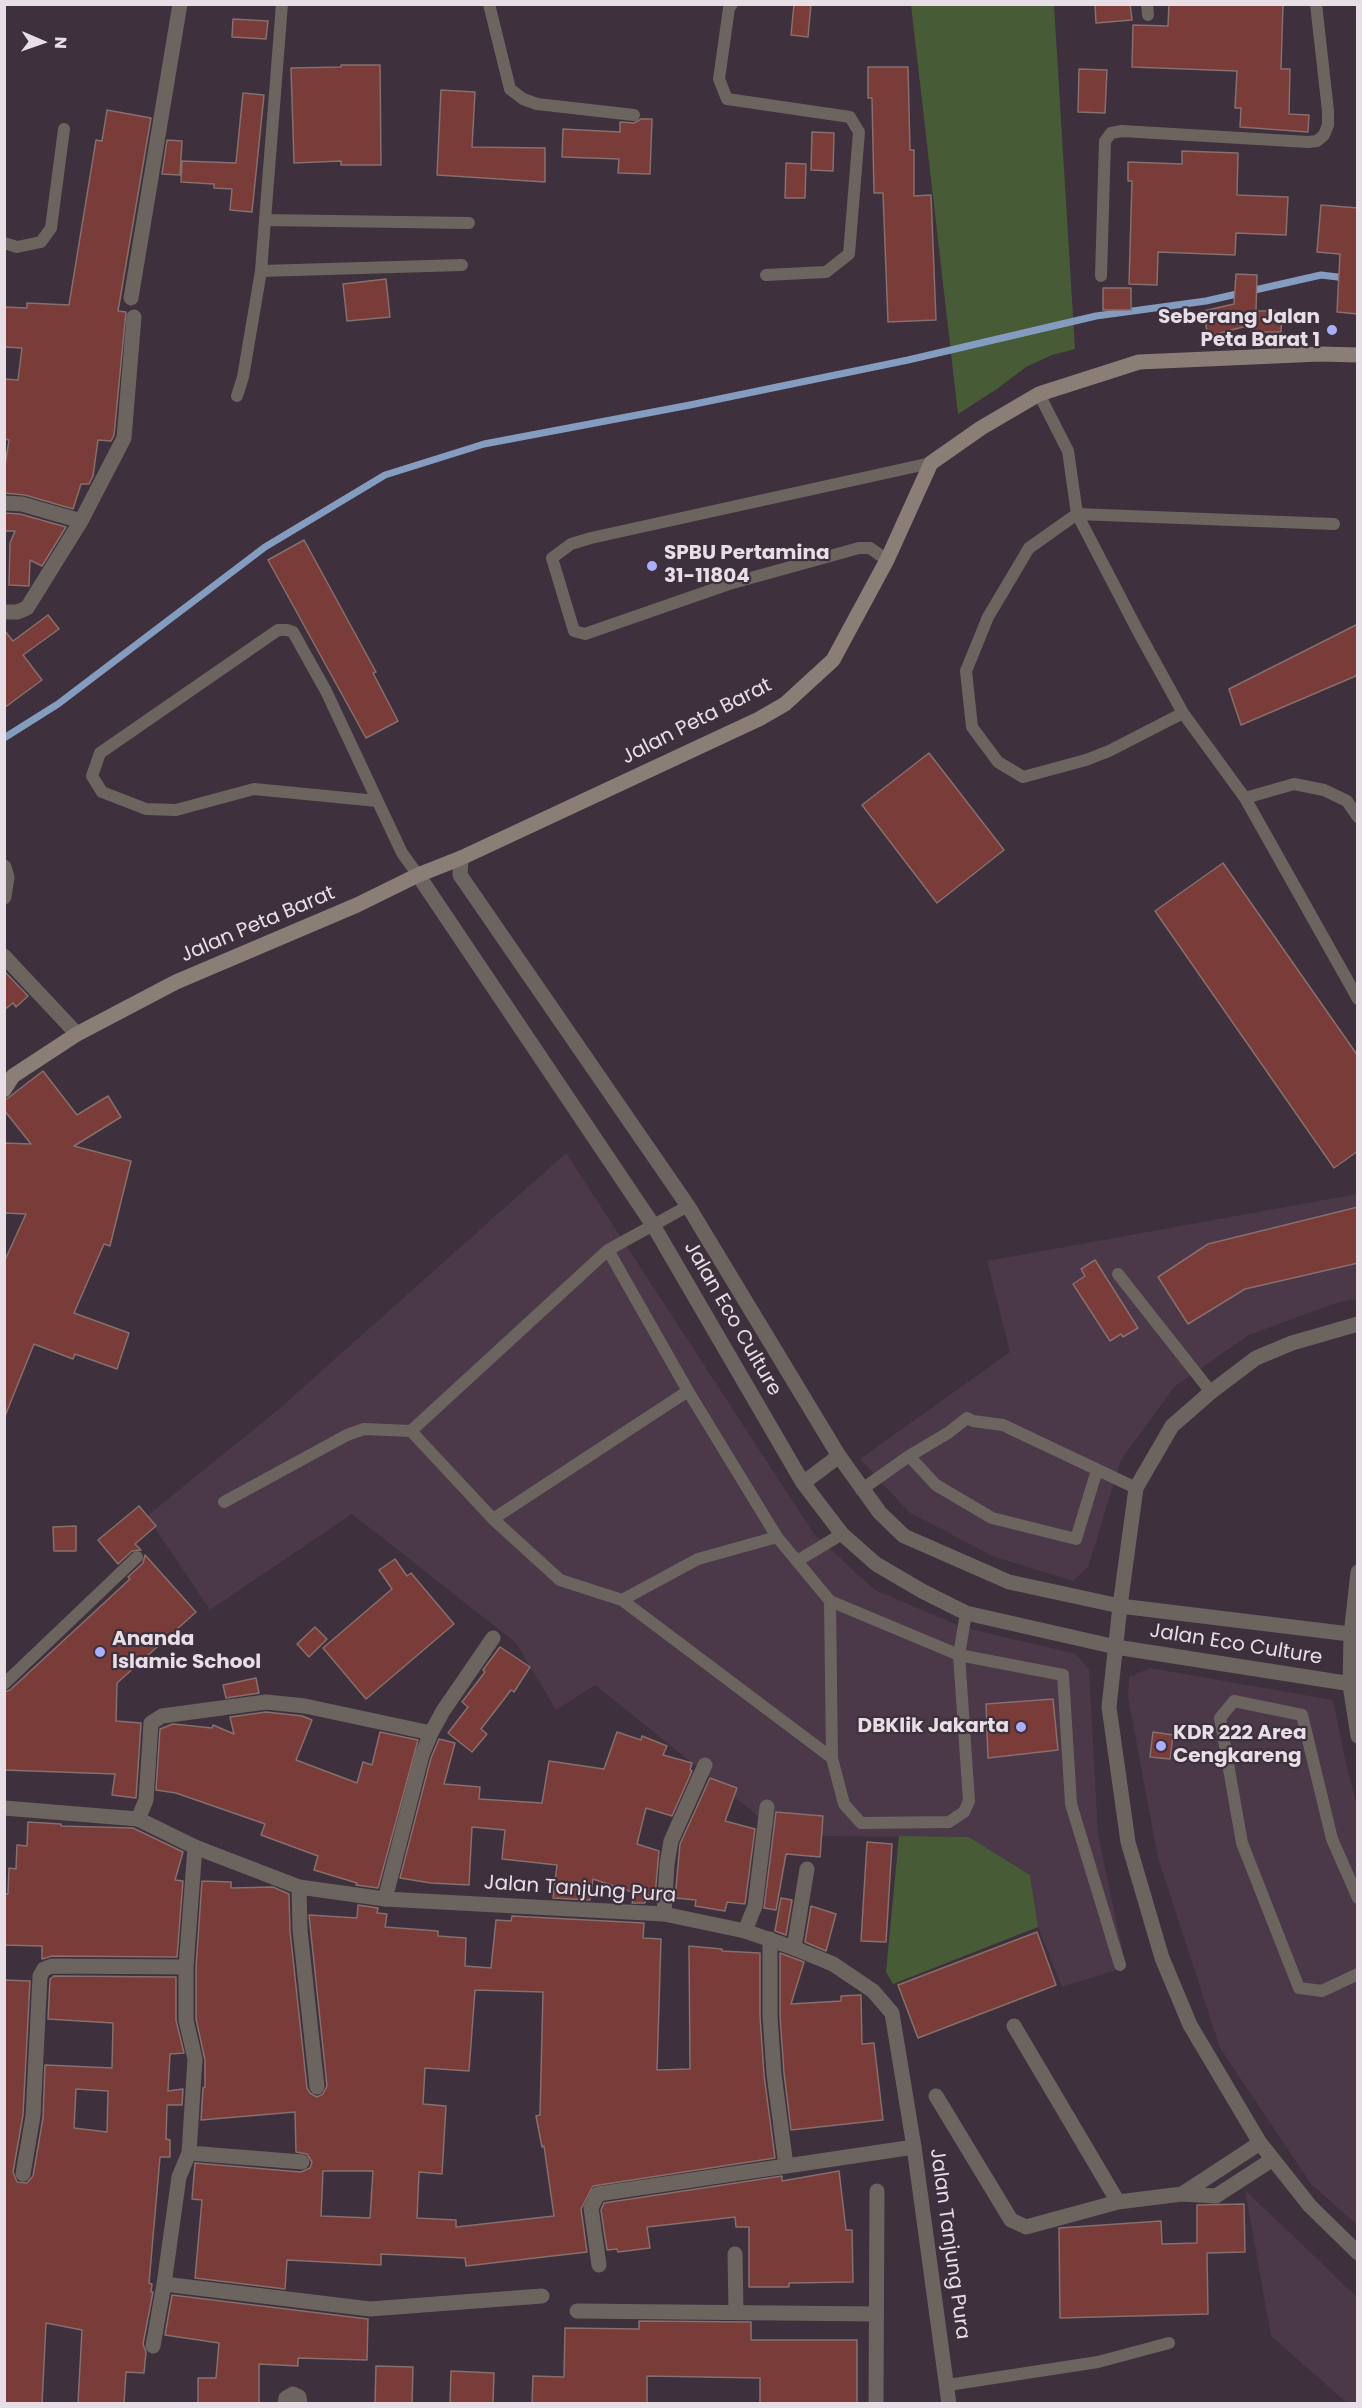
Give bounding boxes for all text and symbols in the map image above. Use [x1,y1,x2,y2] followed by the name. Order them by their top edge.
[12,12,72,72] north arrow
[49,36,72,49] text: N
[1158,306,1320,353] place label: Seberang Jalan Peta Barat 1
[1325,323,1339,337] marker: Seberang Jalan Peta Barat 1
[664,542,829,589] place label: SPBU Pertamina 31-11804
[645,559,659,573] marker: SPBU Pertamina 31-11804
[618,674,776,770] street label: Jalan Peta Barat
[177,882,339,968] street label: Jalan Peta Barat
[678,1238,786,1400] street label: Jalan Eco Culture
[1148,1620,1324,1670] street label: Jalan Eco Culture
[112,1628,261,1675] place label: Ananda Islamic School
[93,1645,107,1659] marker: Ananda Islamic School
[858,1715,1009,1739] place label: DBKlik Jakarta
[1014,1720,1028,1734] marker: DBKlik Jakarta
[1173,1722,1306,1769] place label: KDR 222 Area Cengkareng
[1154,1739,1168,1753] marker: KDR 222 Area Cengkareng
[483,1871,677,1909] street label: Jalan Tanjung Pura
[924,2147,974,2341] street label: Jalan Tanjung Pura

